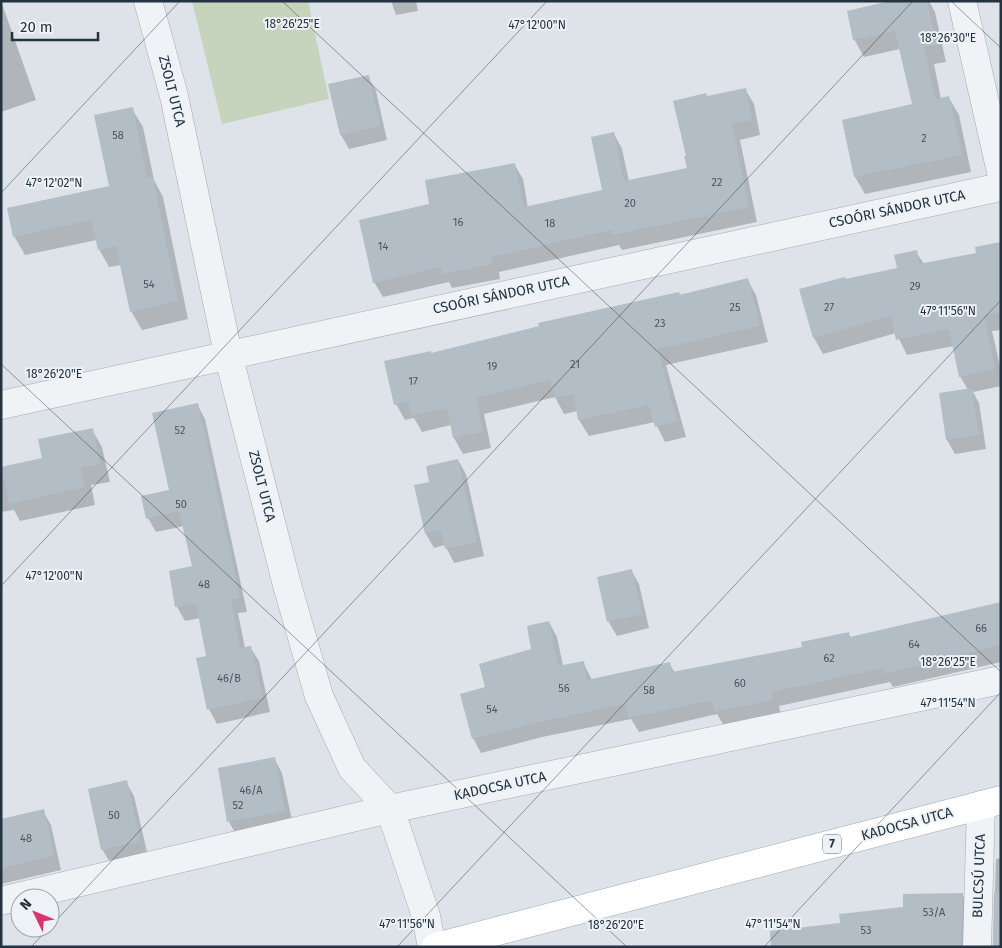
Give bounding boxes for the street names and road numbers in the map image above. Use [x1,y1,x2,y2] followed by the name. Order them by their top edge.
[155,53,189,129] street label: ZSOLT UTCA
[827,185,967,232] street label: CSOÓRI SÁNDOR UTCA
[431,271,571,318] street label: CSOÓRI SÁNDOR UTCA
[245,448,279,524] street label: ZSOLT UTCA
[452,768,548,804] street label: KADOCSA UTCA
[859,804,955,844] street label: KADOCSA UTCA
[823,834,841,854] road number: 7
[968,834,989,918] street label: BULCSÚ UTCA

